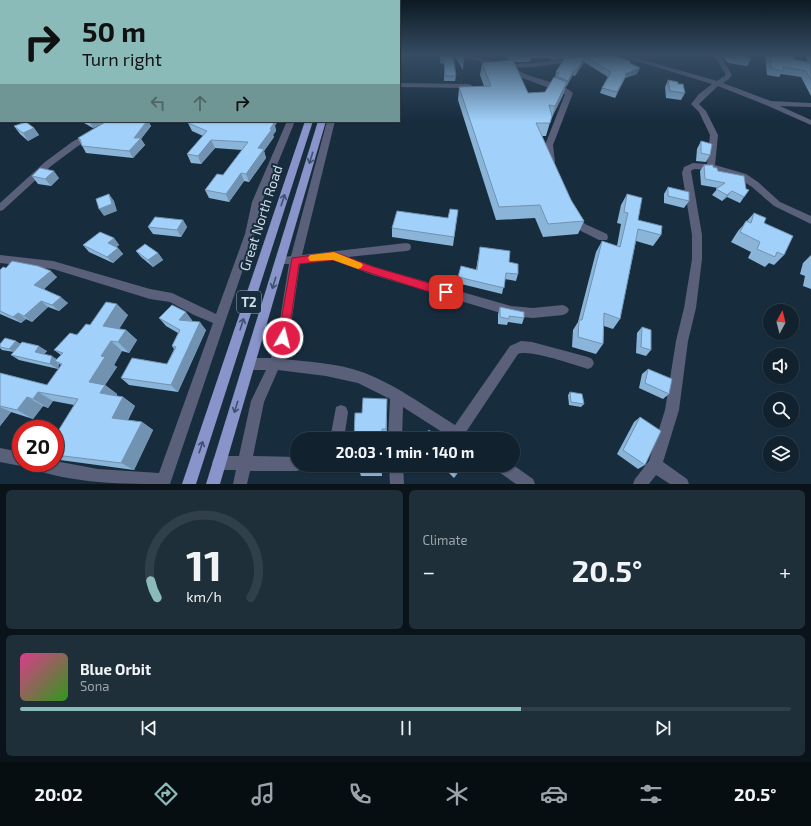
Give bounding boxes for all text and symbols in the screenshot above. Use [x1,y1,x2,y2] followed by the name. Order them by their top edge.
[82,14,146,48] text: 50 m
[16,16,68,68] icon: right
[82,48,162,70] text: Turn right
[147,92,169,114] icon: left
[189,92,211,114] icon: ahead
[231,92,253,114] icon: right
[307,152,314,165] one-way arrow
[235,163,286,273] street label: Great North Road
[280,194,287,207] one-way arrow
[429,275,463,309] pin
[270,276,277,289] one-way arrow
[435,281,457,303] icon: arrive
[237,291,261,313] road number: T2
[763,304,799,340] north arrow
[763,304,799,472] map controls
[239,317,246,330] one-way arrow
[262,317,304,359] position arrow
[763,348,799,384] button: sound
[763,392,799,428] button: search
[232,401,239,414] one-way arrow
[12,420,64,472] speed limit sign: 20
[763,436,799,472] button: layers
[198,441,205,454] one-way arrow
[336,443,474,461] text: 20:03 · 1 min · 140 m
[423,532,467,548] text: Climate
[186,538,222,588] text: 11
[572,552,642,588] text: 20.5°
[423,558,435,584] text: −
[779,558,791,584] text: +
[187,587,222,604] text: km/h
[80,660,151,678] text: Blue Orbit
[80,678,109,694] text: Sona
[138,717,160,739] icon: previous
[395,717,417,739] icon: pause
[652,717,674,739] icon: next
[152,780,180,808] icon: directions
[249,780,277,808] icon: music
[346,780,374,808] icon: phone
[443,780,471,808] icon: climate
[540,780,568,808] icon: car
[637,780,665,808] icon: filters
[35,783,83,805] text: 20:02
[734,783,776,805] text: 20.5°

